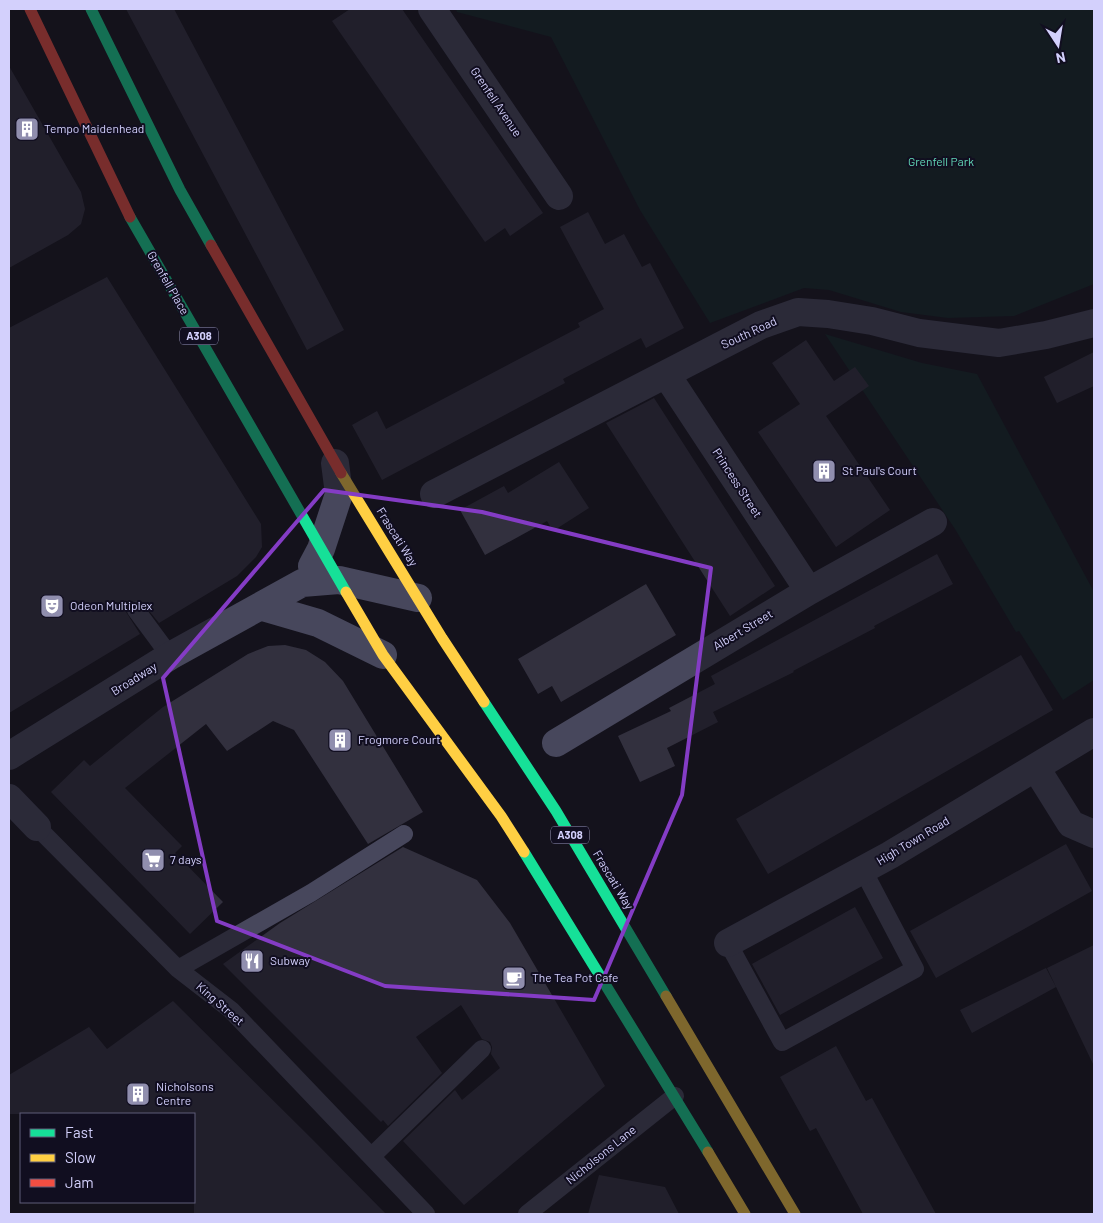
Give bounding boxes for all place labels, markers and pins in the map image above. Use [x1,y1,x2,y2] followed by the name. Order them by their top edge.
[14,116,40,142] building icon: Tempo Maidenhead
[44,121,144,135] place label: Tempo Maidenhead
[811,458,837,484] building icon: St Paul's Court
[842,463,917,477] place label: St Paul's Court
[39,593,65,619] theatre icon: Odeon Multiplex
[70,598,153,612] place label: Odeon Multiplex
[327,727,353,753] building icon: Frogmore Court
[358,732,441,746] place label: Frogmore Court
[140,847,166,873] supermarket icon: 7 days
[170,852,202,866] place label: 7 days
[239,948,265,974] restaurant icon: Subway
[270,953,310,967] place label: Subway
[501,965,527,991] cafe icon: The Tea Pot Cafe
[532,970,618,984] place label: The Tea Pot Cafe
[156,1079,214,1107] place label: Nicholsons Centre
[125,1081,151,1107] building icon: Nicholsons Centre

